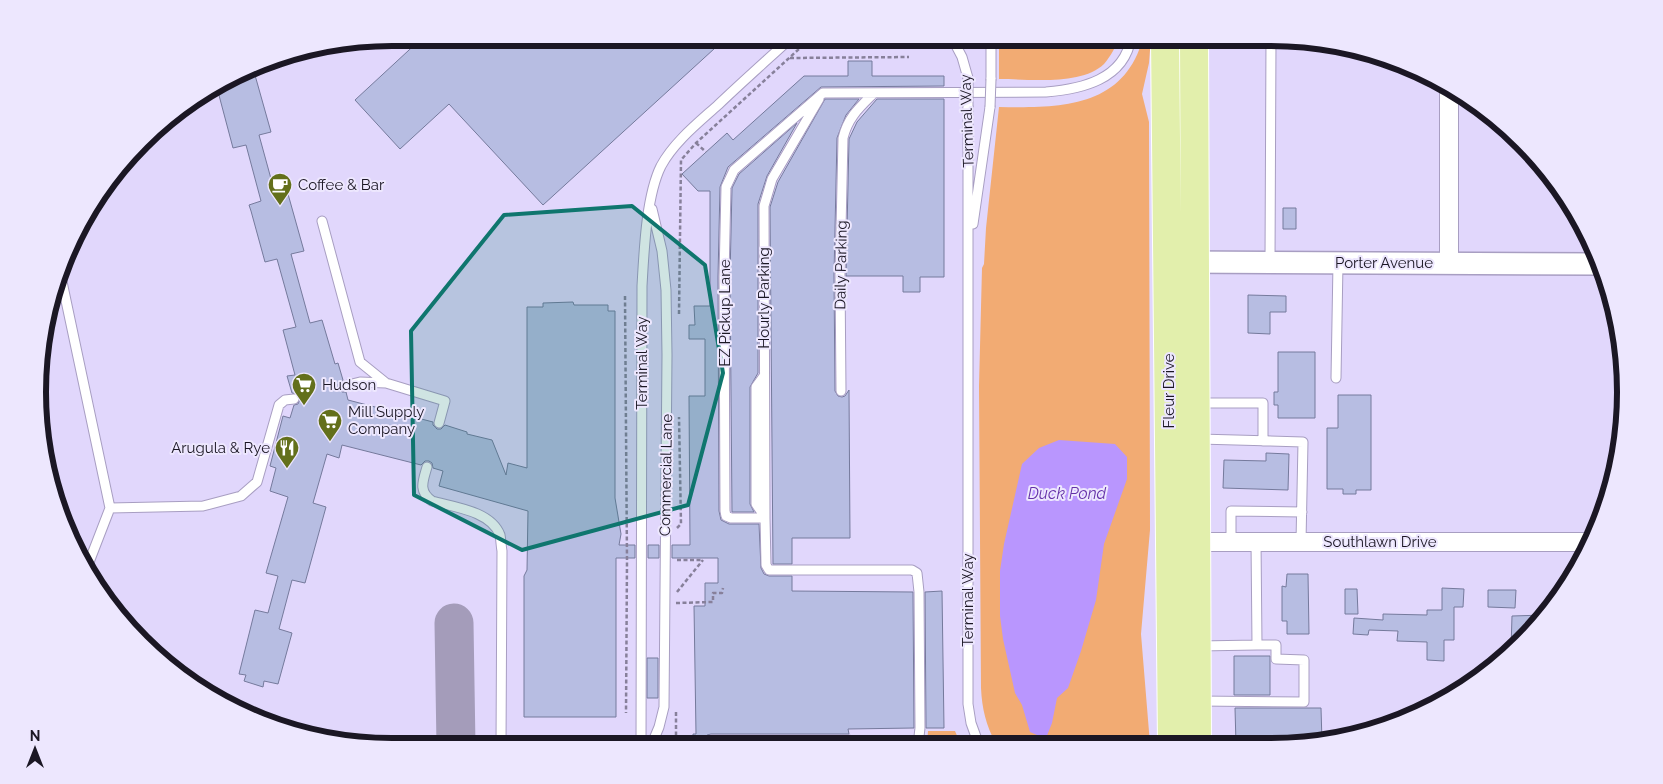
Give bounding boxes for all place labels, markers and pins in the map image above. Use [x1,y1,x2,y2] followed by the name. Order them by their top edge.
[267,172,293,206] cafe icon: Coffee & Bar
[298,176,385,194] place label: Coffee & Bar
[291,372,317,406] supermarket icon: Hudson
[322,376,376,394] place label: Hudson
[348,403,424,438] place label: Mill Supply Company
[317,408,343,442] supermarket icon: Mill Supply Company
[274,435,300,469] restaurant icon: Arugula & Rye
[171,439,270,457] place label: Arugula & Rye

